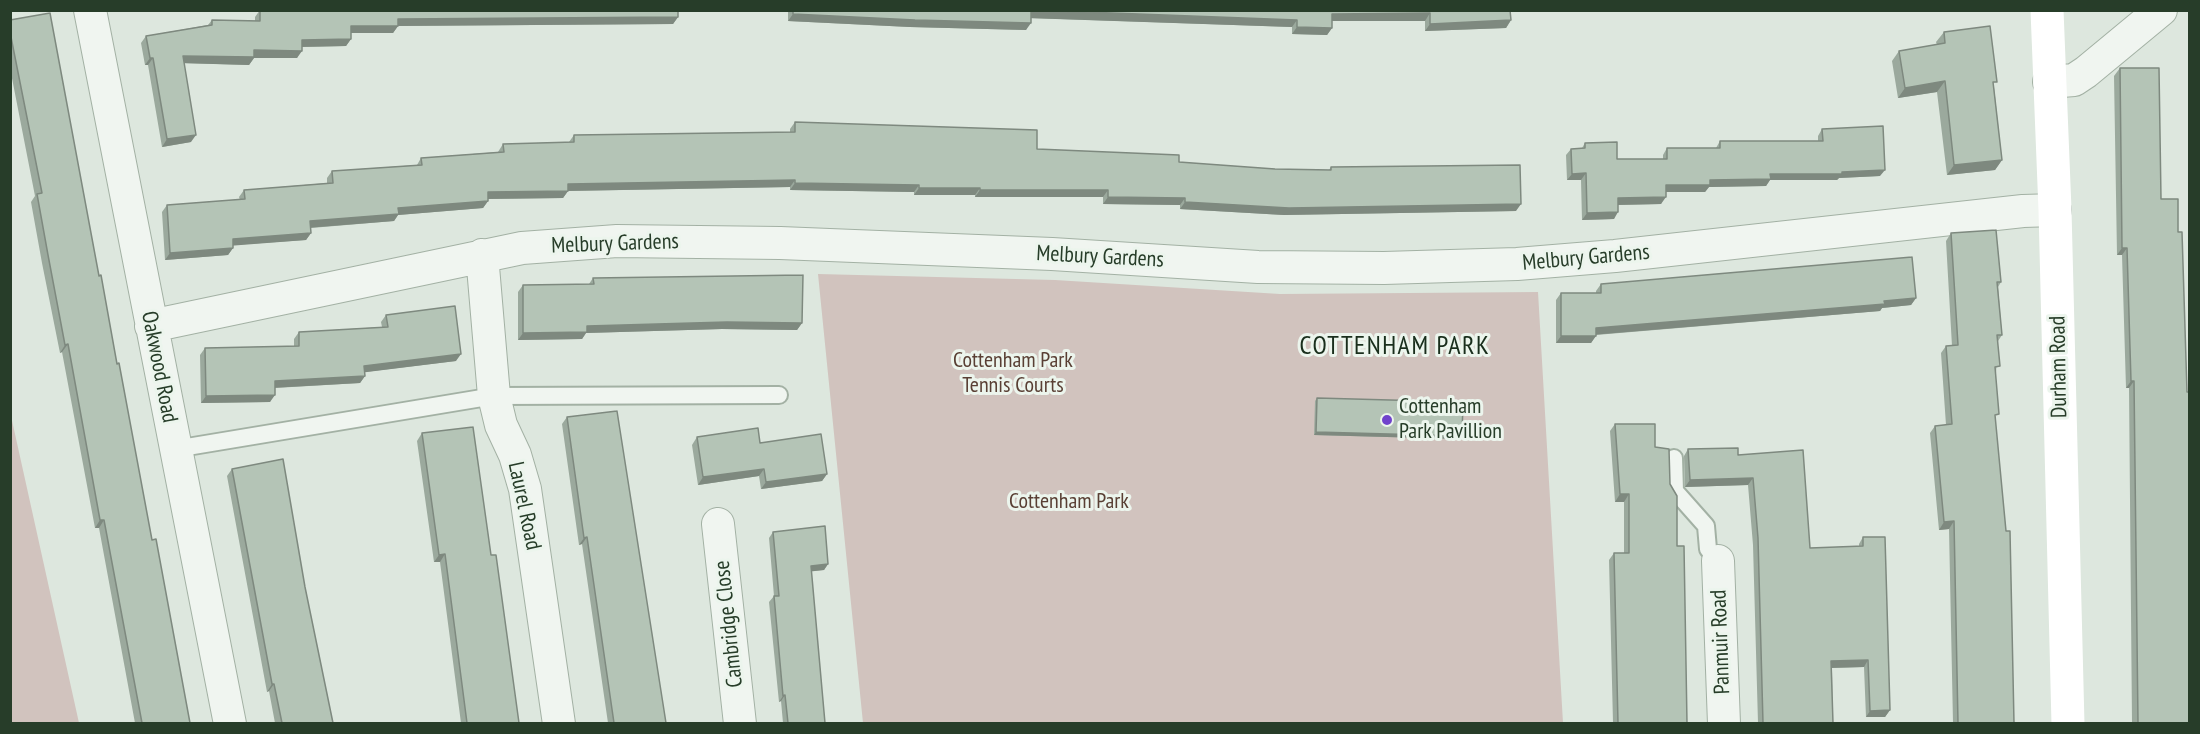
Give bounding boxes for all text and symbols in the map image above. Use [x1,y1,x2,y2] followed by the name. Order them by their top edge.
[551,229,679,259] street label: Melbury Gardens
[1521,239,1651,277] street label: Melbury Gardens
[1036,240,1164,274] street label: Melbury Gardens
[135,309,183,425] street label: Oakwood Road
[2045,316,2073,418] street label: Durham Road
[1300,331,1490,363] district label: COTTENHAM PARK
[953,348,1073,400] park label: Cottenham Park Tennis Courts
[1399,394,1502,446] place label: Cottenham Park Pavillion
[1380,413,1394,427] marker: Cottenham Park Pavillion
[502,459,546,553] street label: Laurel Road
[1009,489,1129,515] park label: Cottenham Park
[709,559,749,689] street label: Cambridge Close
[1706,589,1736,695] street label: Panmuir Road

